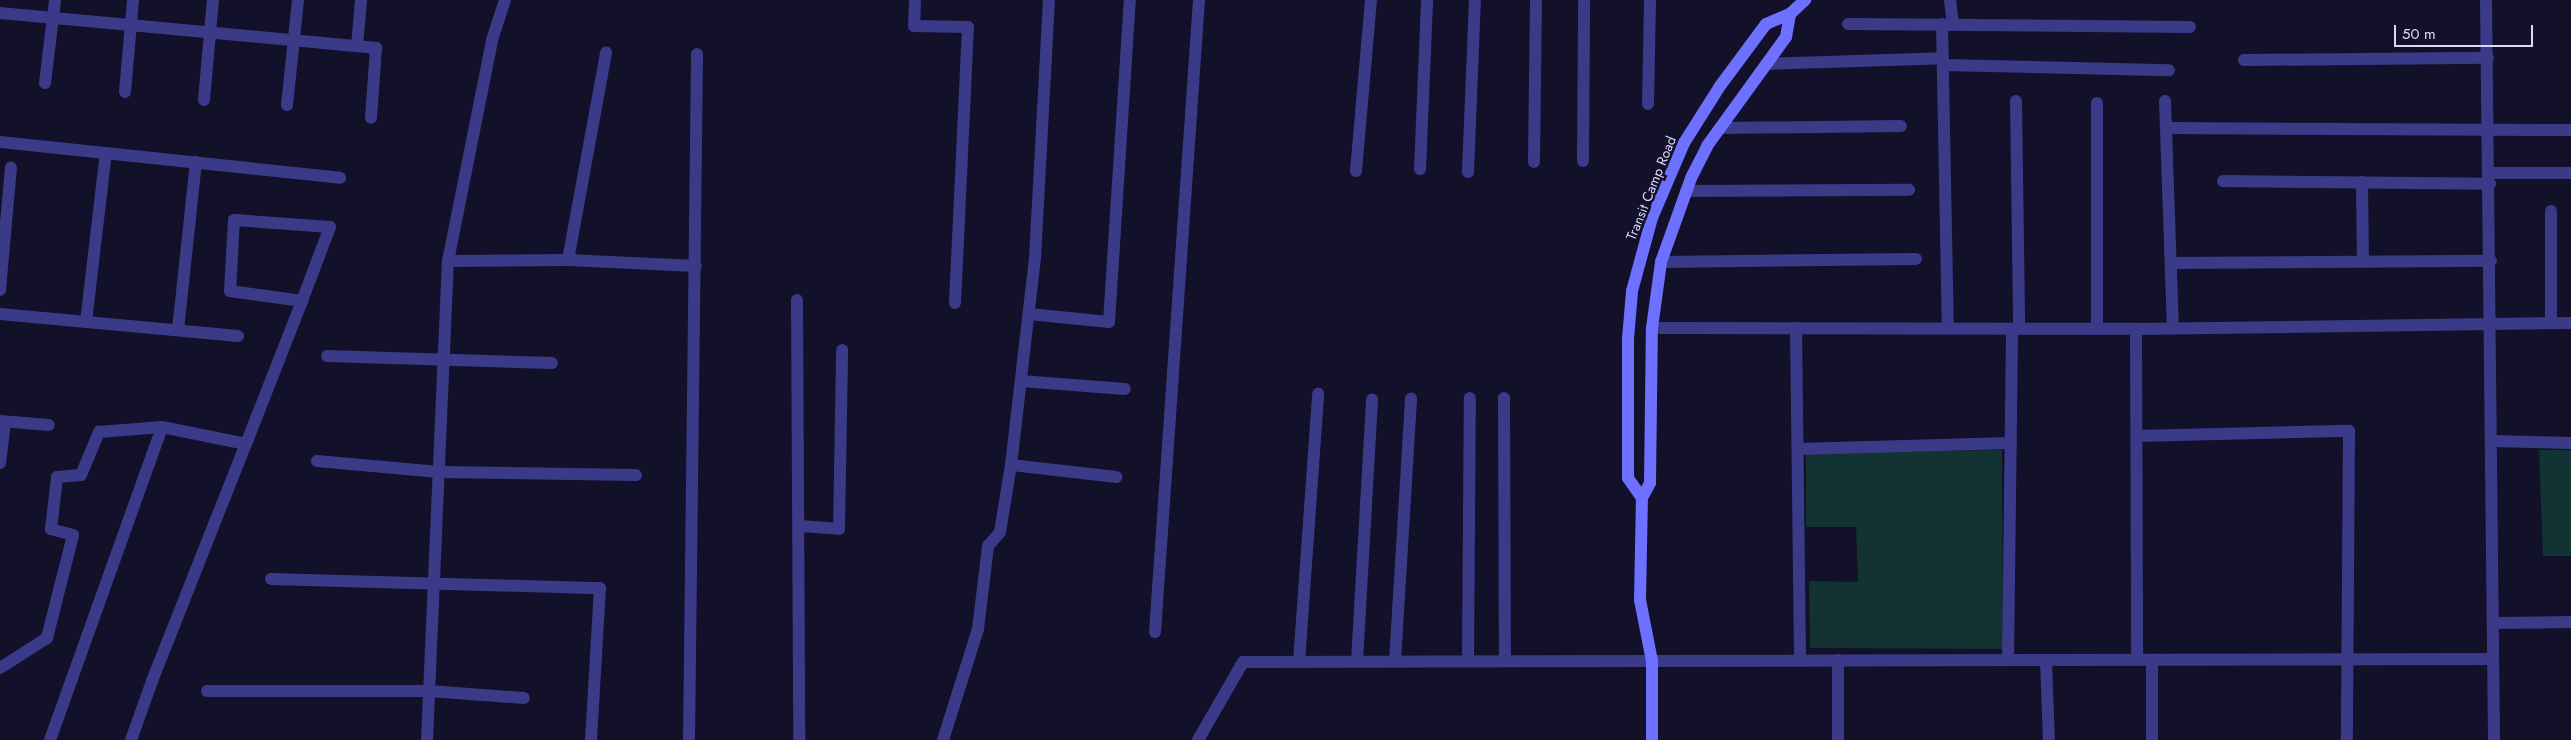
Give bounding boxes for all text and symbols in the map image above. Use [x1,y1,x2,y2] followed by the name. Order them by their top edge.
[2396,15,2535,47] scale bar
[2402,23,2436,45] text: 50 m
[1622,134,1680,242] street label: Transit Camp Road

